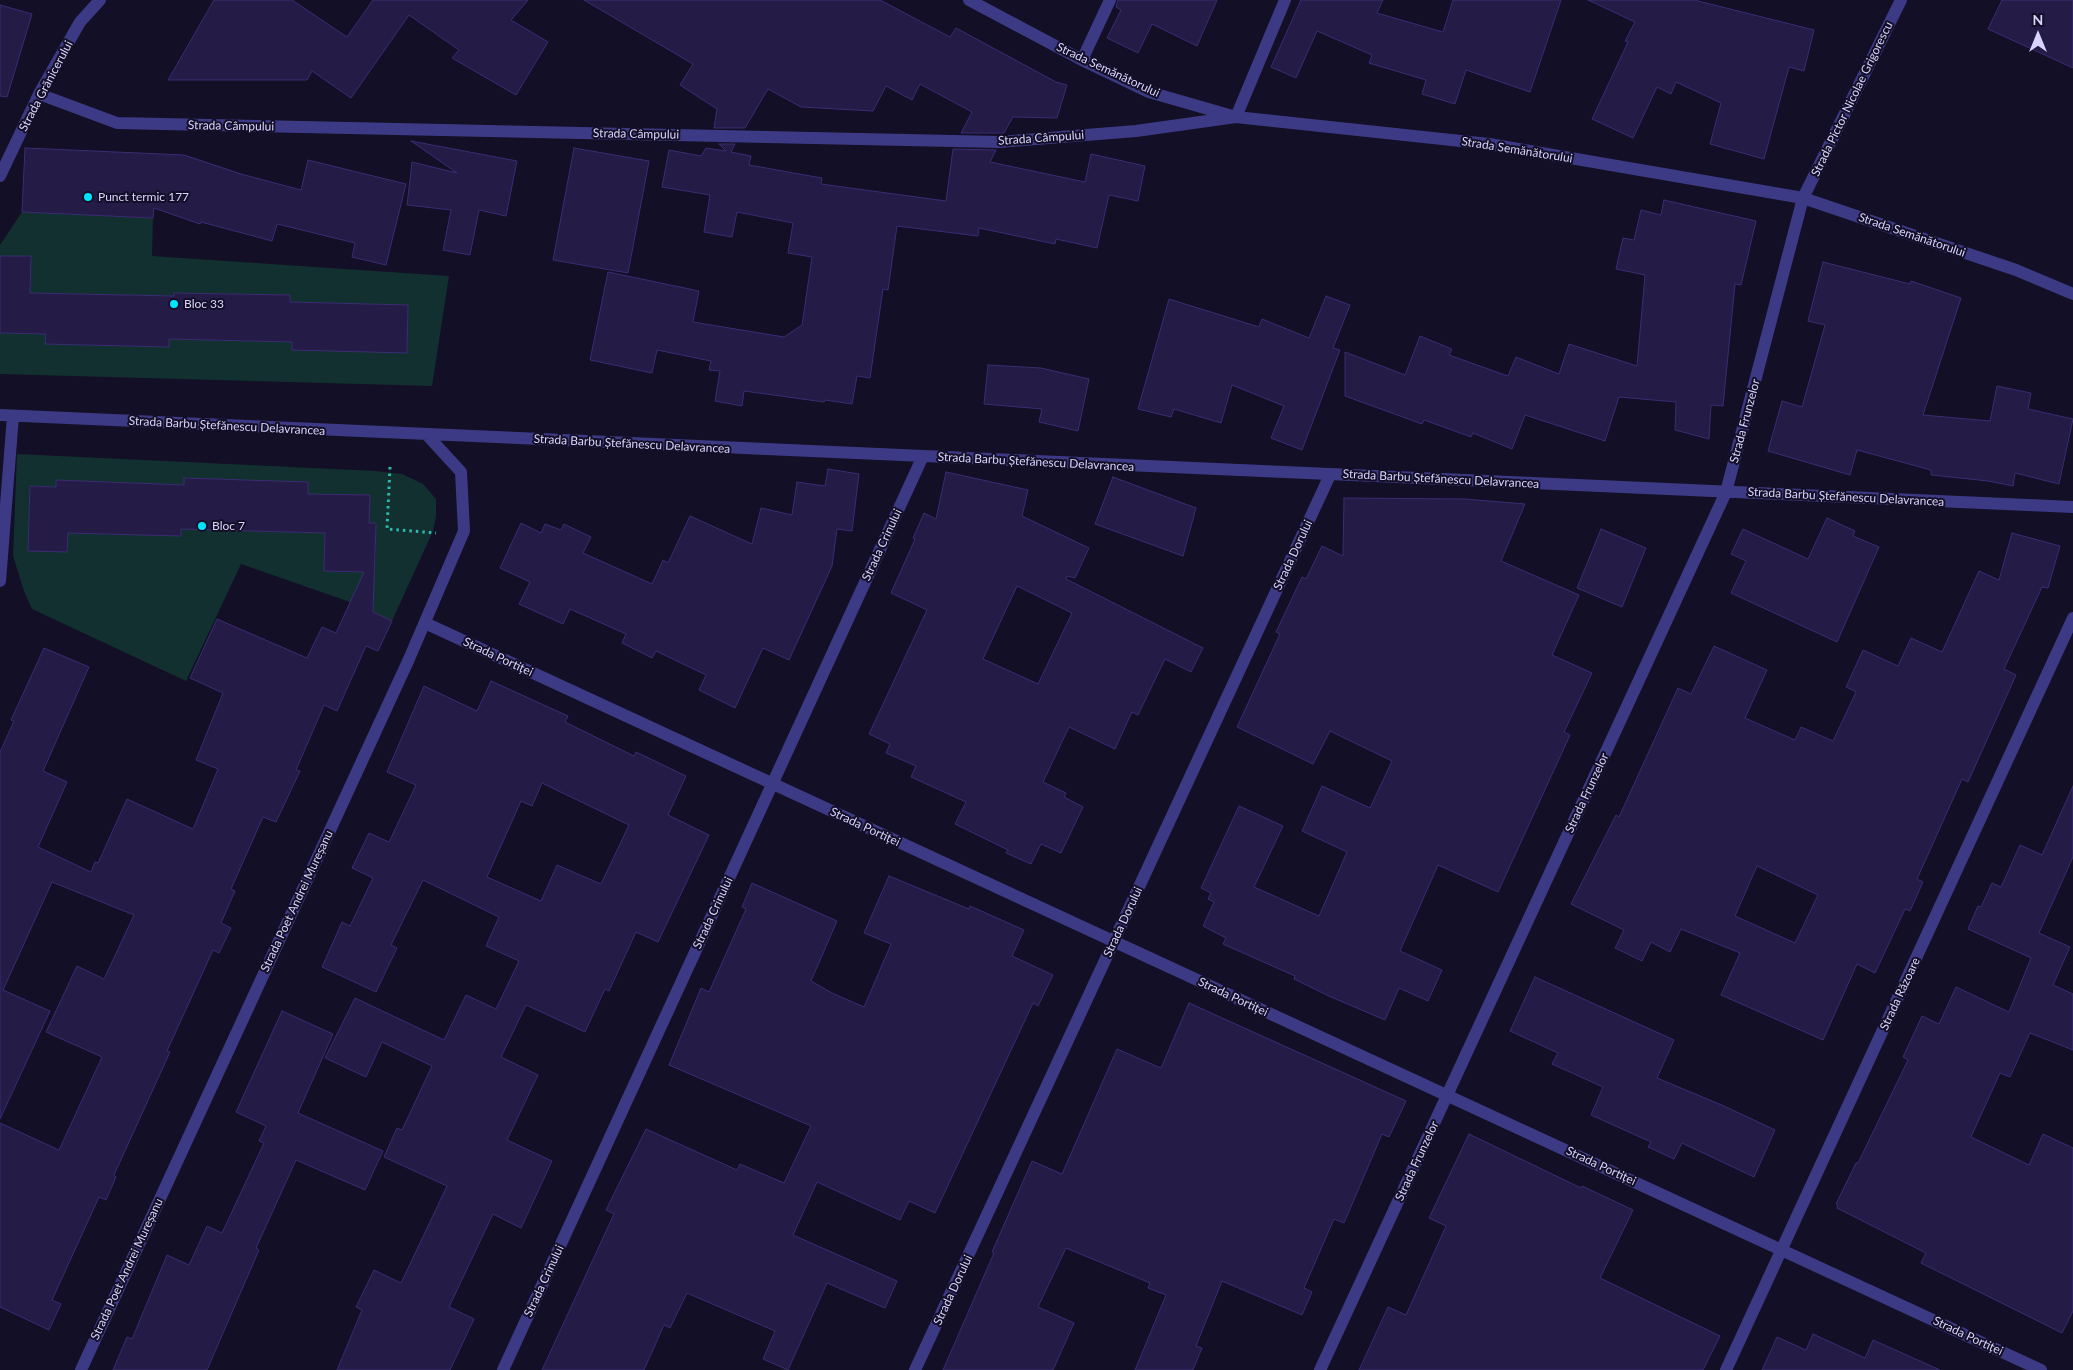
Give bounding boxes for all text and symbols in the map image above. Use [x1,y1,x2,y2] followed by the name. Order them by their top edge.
[2013,10,2063,60] north arrow
[2033,11,2043,28] text: N
[1808,19,1896,179] street label: Strada Pictor Nicolae Grigorescu
[16,38,76,134] street label: Strada Grănicerului
[1054,40,1162,100] street label: Strada Semănătorului
[188,118,274,134] street label: Strada Câmpului
[593,126,679,142] street label: Strada Câmpului
[998,128,1084,148] street label: Strada Câmpului
[1460,134,1574,166] street label: Strada Semănătorului
[98,190,189,204] place label: Punct termic 177
[82,191,94,203] marker: Punct termic 177
[1857,210,1967,260] street label: Strada Semănătorului
[184,297,224,311] place label: Bloc 33
[168,298,180,310] marker: Bloc 33
[1727,378,1763,464] street label: Strada Frunzelor
[128,414,326,438] street label: Strada Barbu Ștefănescu Delavrancea
[533,432,731,456] street label: Strada Barbu Ștefănescu Delavrancea
[937,450,1135,474] street label: Strada Barbu Ștefănescu Delavrancea
[1342,467,1540,491] street label: Strada Barbu Ștefănescu Delavrancea
[1747,485,1945,509] street label: Strada Barbu Ștefănescu Delavrancea
[859,507,905,583] street label: Strada Crinului
[1270,518,1316,592] street label: Strada Dorului
[212,519,245,533] place label: Bloc 7
[196,520,208,532] marker: Bloc 7
[461,635,535,679] street label: Strada Portiței
[1562,751,1612,835] street label: Strada Frunzelor
[828,805,902,849] street label: Strada Portiței
[258,828,336,974] street label: Strada Poet Andrei Mureșanu
[690,875,736,951] street label: Strada Crinului
[1100,885,1146,959] street label: Strada Dorului
[1877,955,1923,1033] street label: Strada Răzoare
[1196,975,1270,1019] street label: Strada Portiței
[1392,1119,1442,1203] street label: Strada Frunzelor
[1564,1144,1638,1188] street label: Strada Portiței
[88,1196,166,1342] street label: Strada Poet Andrei Mureșanu
[521,1243,567,1319] street label: Strada Crinului
[930,1253,976,1327] street label: Strada Dorului
[1931,1314,2005,1358] street label: Strada Portiței

